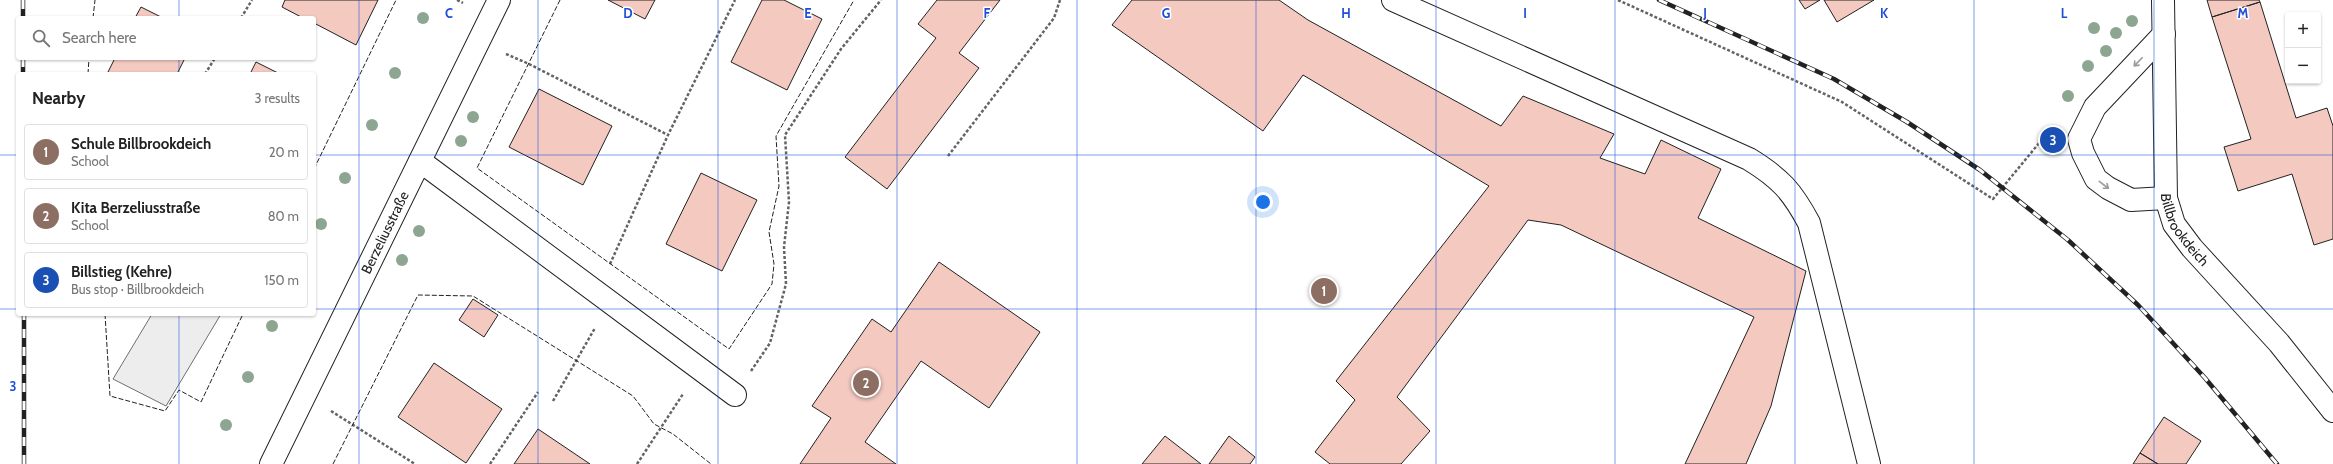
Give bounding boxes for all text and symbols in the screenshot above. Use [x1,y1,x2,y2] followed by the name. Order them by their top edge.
[445,5,453,21] text: C
[623,5,633,21] text: D
[804,5,812,21] text: E
[984,5,991,21] text: F
[1162,5,1171,21] text: G
[1341,5,1351,21] text: H
[1523,5,1527,21] text: I
[1702,5,1707,21] text: J
[1880,5,1889,21] text: K
[2061,5,2068,21] text: L
[2238,5,2249,21] text: M
[2285,12,2321,84] map controls
[2285,12,2321,48] button: +
[16,16,316,60] search box
[30,27,52,49] icon: search
[62,29,137,47] text: Search here
[2285,48,2321,84] button: −
[2133,57,2142,67] one-way arrow
[32,88,85,108] text: Nearby
[254,90,300,106] text: 3 results
[2040,125,2066,155] pin: 3
[71,135,211,153] text: Schule Billbrookdeich
[44,144,48,160] text: 1
[269,144,299,160] text: 20 m
[71,153,109,169] text: School
[2098,180,2109,189] one-way arrow
[357,188,413,277] street label: Berzeliusstraße
[1253,192,1273,212] your location
[2157,193,2213,270] street label: Billbrookdeich
[71,199,200,217] text: Kita Berzeliusstraße
[43,208,49,224] text: 2
[268,208,299,224] text: 80 m
[71,217,109,233] text: School
[71,263,172,281] text: Billstieg (Kehre)
[42,272,50,288] text: 3
[264,272,299,288] text: 150 m
[1311,276,1337,306] pin: 1
[71,281,204,297] text: Bus stop · Billbrookdeich
[853,368,879,398] pin: 2
[9,378,17,394] text: 3

